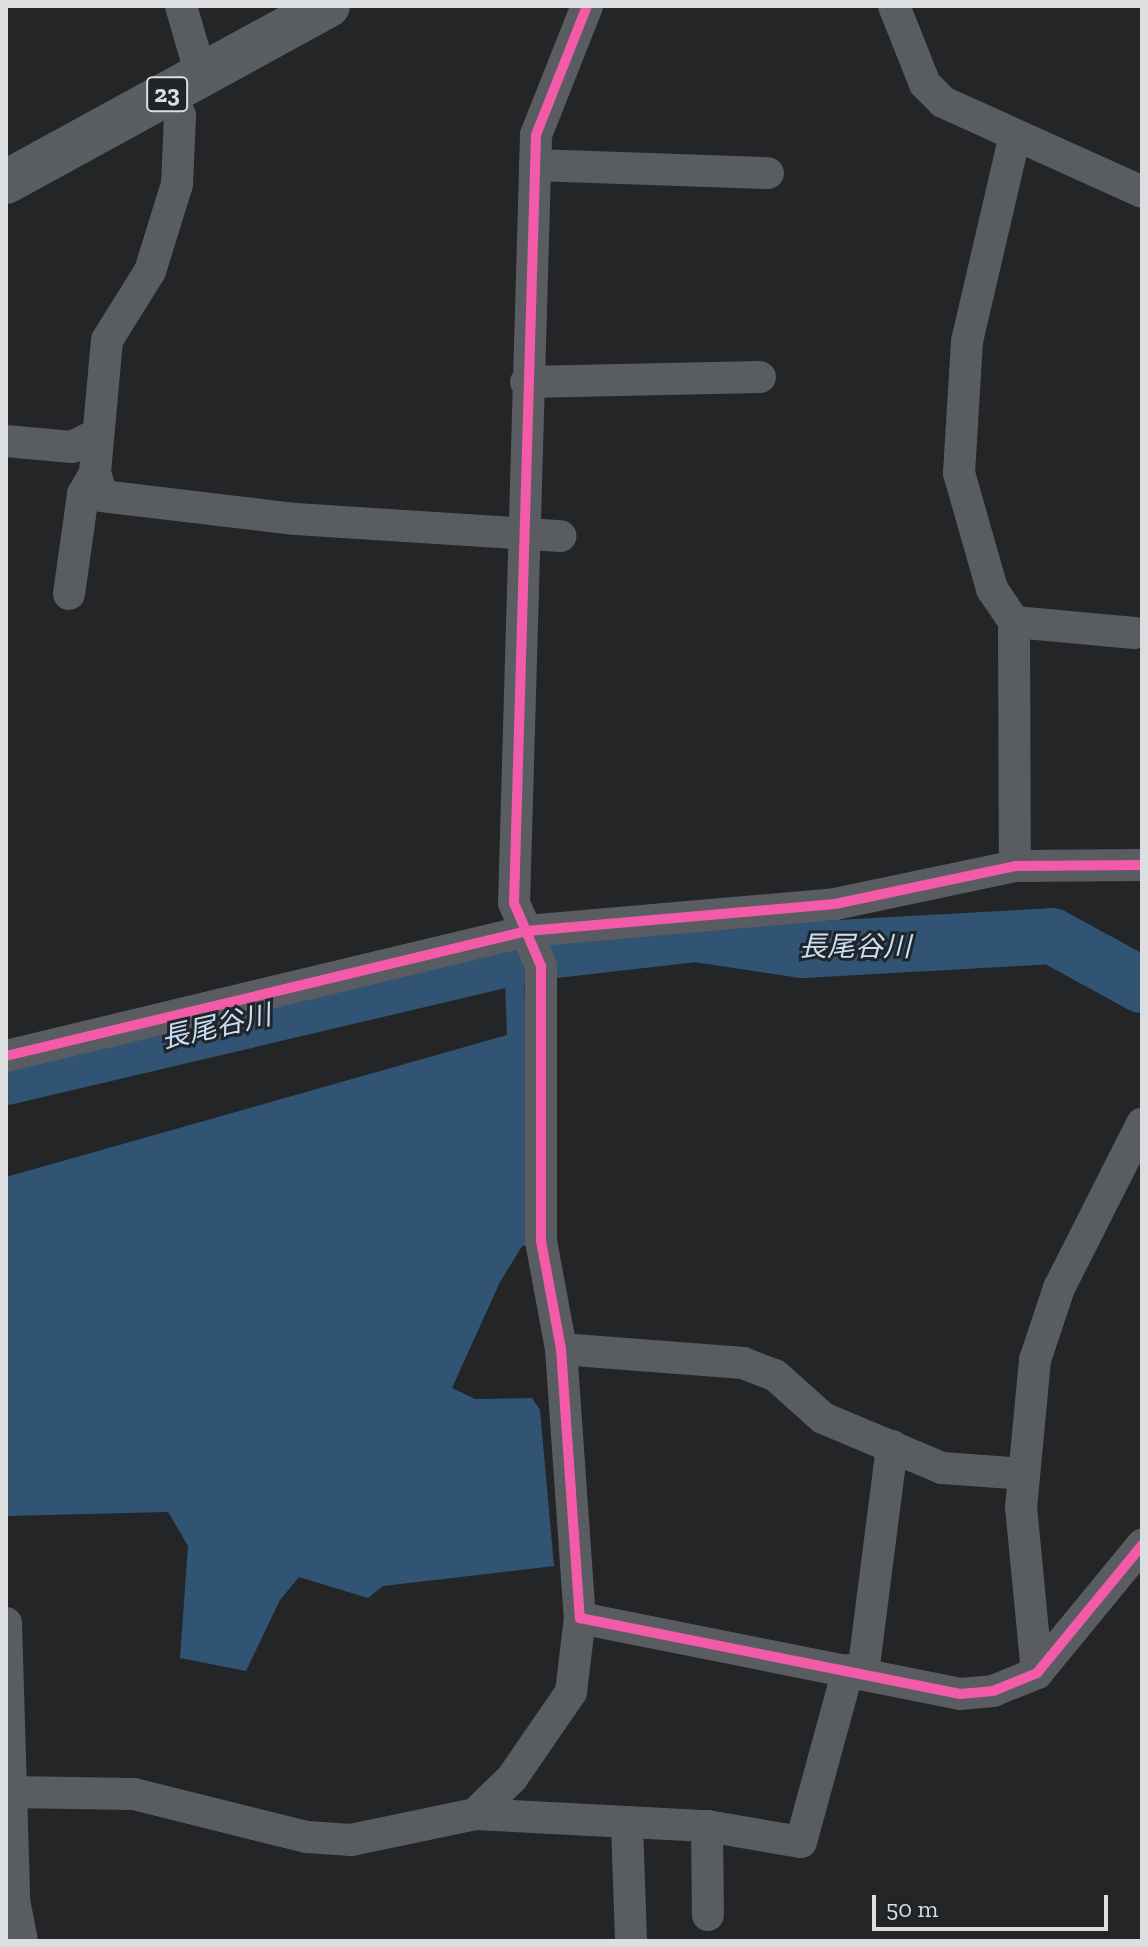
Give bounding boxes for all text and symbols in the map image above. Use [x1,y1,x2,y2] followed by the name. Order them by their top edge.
[145,74,189,114] road number: 23
[799,930,911,964] water label: 長尾谷川
[158,998,274,1056] water label: 長尾谷川
[876,1879,1112,1929] scale bar
[886,1894,938,1923] text: 50 m

